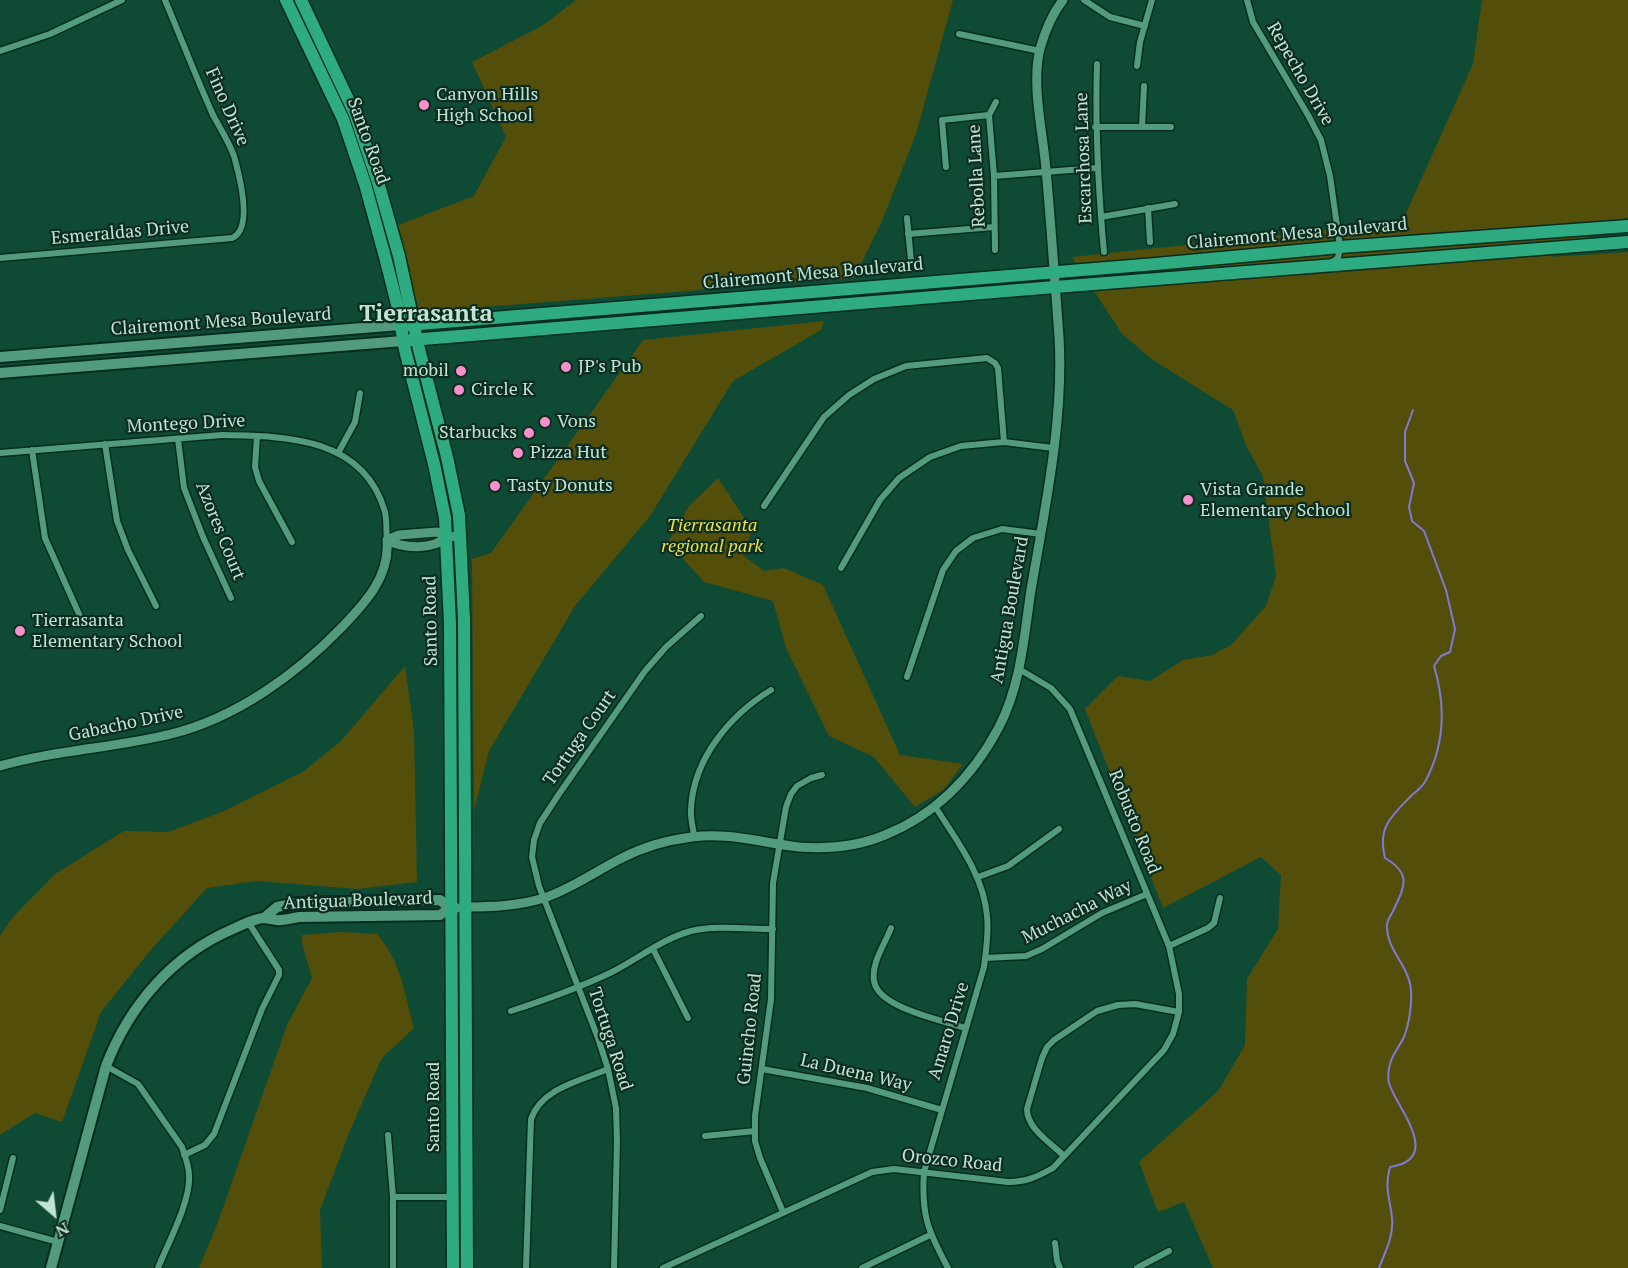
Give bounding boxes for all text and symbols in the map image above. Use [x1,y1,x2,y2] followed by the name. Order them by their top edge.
[1262,19,1338,129] street label: Repecho Drive
[200,65,254,149] street label: Fino Drive
[436,84,538,127] place label: Canyon Hills High School
[1071,92,1097,224] street label: Escarchosa Lane
[342,95,394,187] street label: Santo Road
[417,98,431,112] marker: Canyon Hills High School
[964,124,990,228] street label: Rebolla Lane
[1186,214,1408,254] street label: Clairemont Mesa Boulevard
[50,216,190,250] street label: Esmeraldas Drive
[702,254,924,294] street label: Clairemont Mesa Boulevard
[359,300,493,328] district label: Tierrasanta
[110,304,332,340] street label: Clairemont Mesa Boulevard
[578,356,641,378] place label: JP's Pub
[403,360,449,382] place label: mobil
[559,360,573,374] marker: JP's Pub
[454,364,468,378] marker: mobil
[471,379,534,401] place label: Circle K
[452,383,466,397] marker: Circle K
[126,410,246,438] street label: Montego Drive
[557,411,596,433] place label: Vons
[538,415,552,429] marker: Vons
[439,422,517,444] place label: Starbucks
[522,426,536,440] marker: Starbucks
[530,442,607,464] place label: Pizza Hut
[511,446,525,460] marker: Pizza Hut
[507,475,613,497] place label: Tasty Donuts
[191,479,249,583] street label: Azores Court
[488,479,502,493] marker: Tasty Donuts
[1200,479,1351,522] place label: Vista Grande Elementary School
[1181,493,1195,507] marker: Vista Grande Elementary School
[661,515,763,558] park label: Tierrasanta regional park
[986,535,1034,685] street label: Antigua Boulevard
[419,576,443,666] street label: Santo Road
[32,610,183,652] place label: Tierrasanta Elementary School
[13,624,27,638] marker: Tierrasanta Elementary School
[539,686,621,790] street label: Tortuga Court
[67,701,185,747] street label: Gabacho Drive
[1103,767,1165,877] street label: Robusto Road
[1019,875,1135,949] street label: Muchacha Way
[283,888,433,914] street label: Antigua Boulevard
[733,972,767,1086] street label: Guincho Road
[924,980,974,1082] street label: Amaro Drive
[583,985,637,1093] street label: Tortuga Road
[798,1050,914,1096] street label: La Duena Way
[423,1062,445,1152] street label: Santo Road
[901,1145,1003,1177] street label: Orozco Road
[24,1184,84,1244] north arrow
[52,1217,73,1242] text: N

